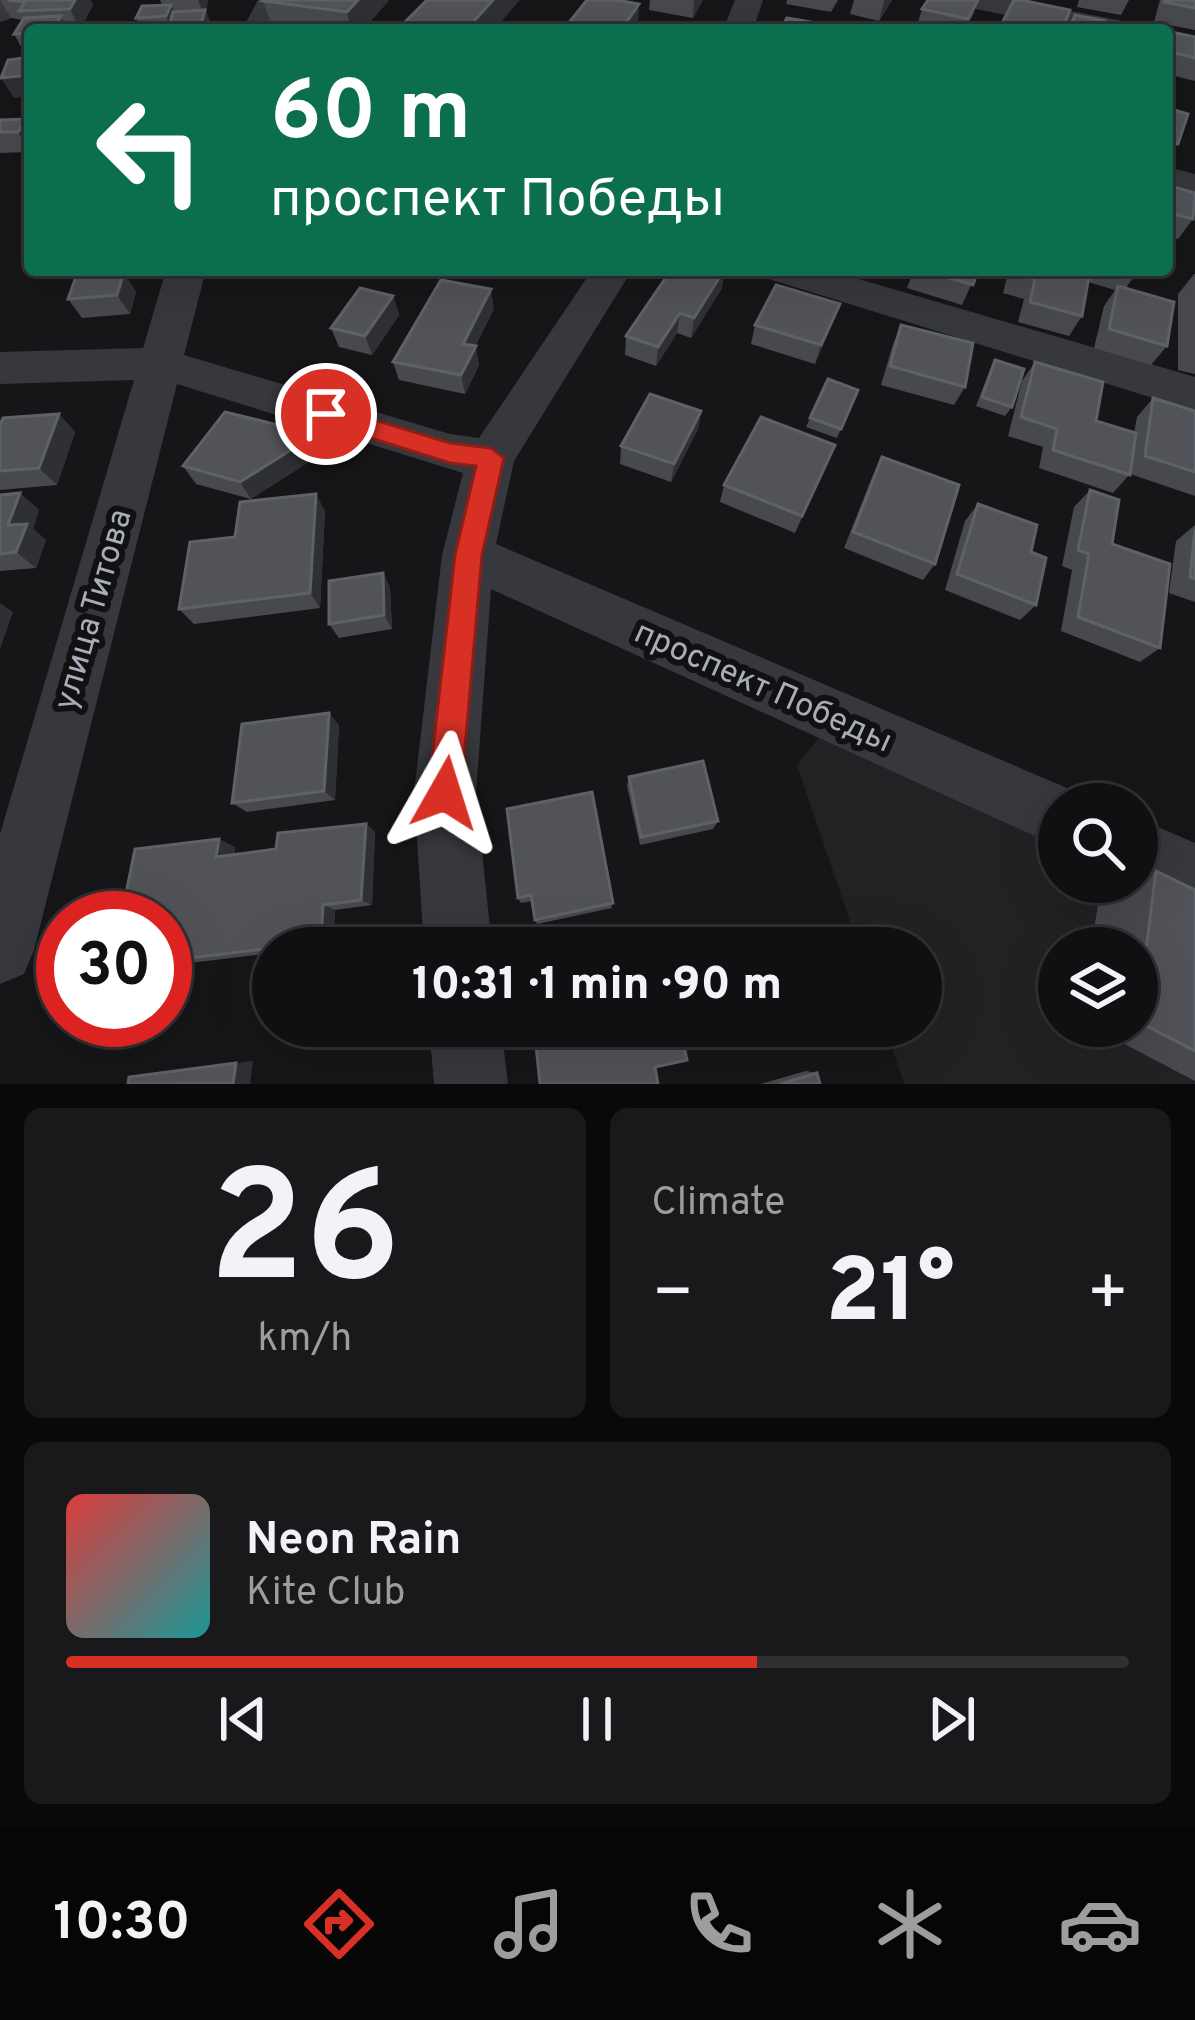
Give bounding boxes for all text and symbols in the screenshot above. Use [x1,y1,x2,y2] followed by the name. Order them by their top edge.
[270,63,471,169] text: 60 m
[72,72,228,228] icon: left
[270,167,725,236] text: проспект Победы
[275,363,377,465] pin
[293,381,359,447] icon: arrive
[46,505,144,715] street label: улица Титова
[627,613,898,764] street label: проспект Победы
[382,730,508,856] position arrow
[1038,783,1158,1047] map controls
[1038,783,1158,903] button: search
[36,891,192,1047] speed limit sign: 30
[1038,927,1158,1047] button: layers
[412,958,782,1015] text: 10:31 · 1 min · 90 m
[209,1139,400,1337] text: 26
[652,1180,785,1229] text: Climate
[826,1240,955,1353] text: 21°
[652,1255,694,1338] text: −
[1086,1255,1129,1338] text: +
[257,1316,352,1365] text: km/h
[246,1513,462,1570] text: Neon Rain
[246,1570,405,1619] text: Kite Club
[210,1686,276,1752] icon: previous
[564,1686,630,1752] icon: pause
[919,1686,985,1752] icon: next
[297,1882,381,1966] icon: directions
[487,1882,571,1966] icon: music
[677,1882,761,1966] icon: phone
[868,1882,952,1966] icon: climate
[1058,1882,1142,1966] icon: car
[53,1890,190,1959] text: 10:30

